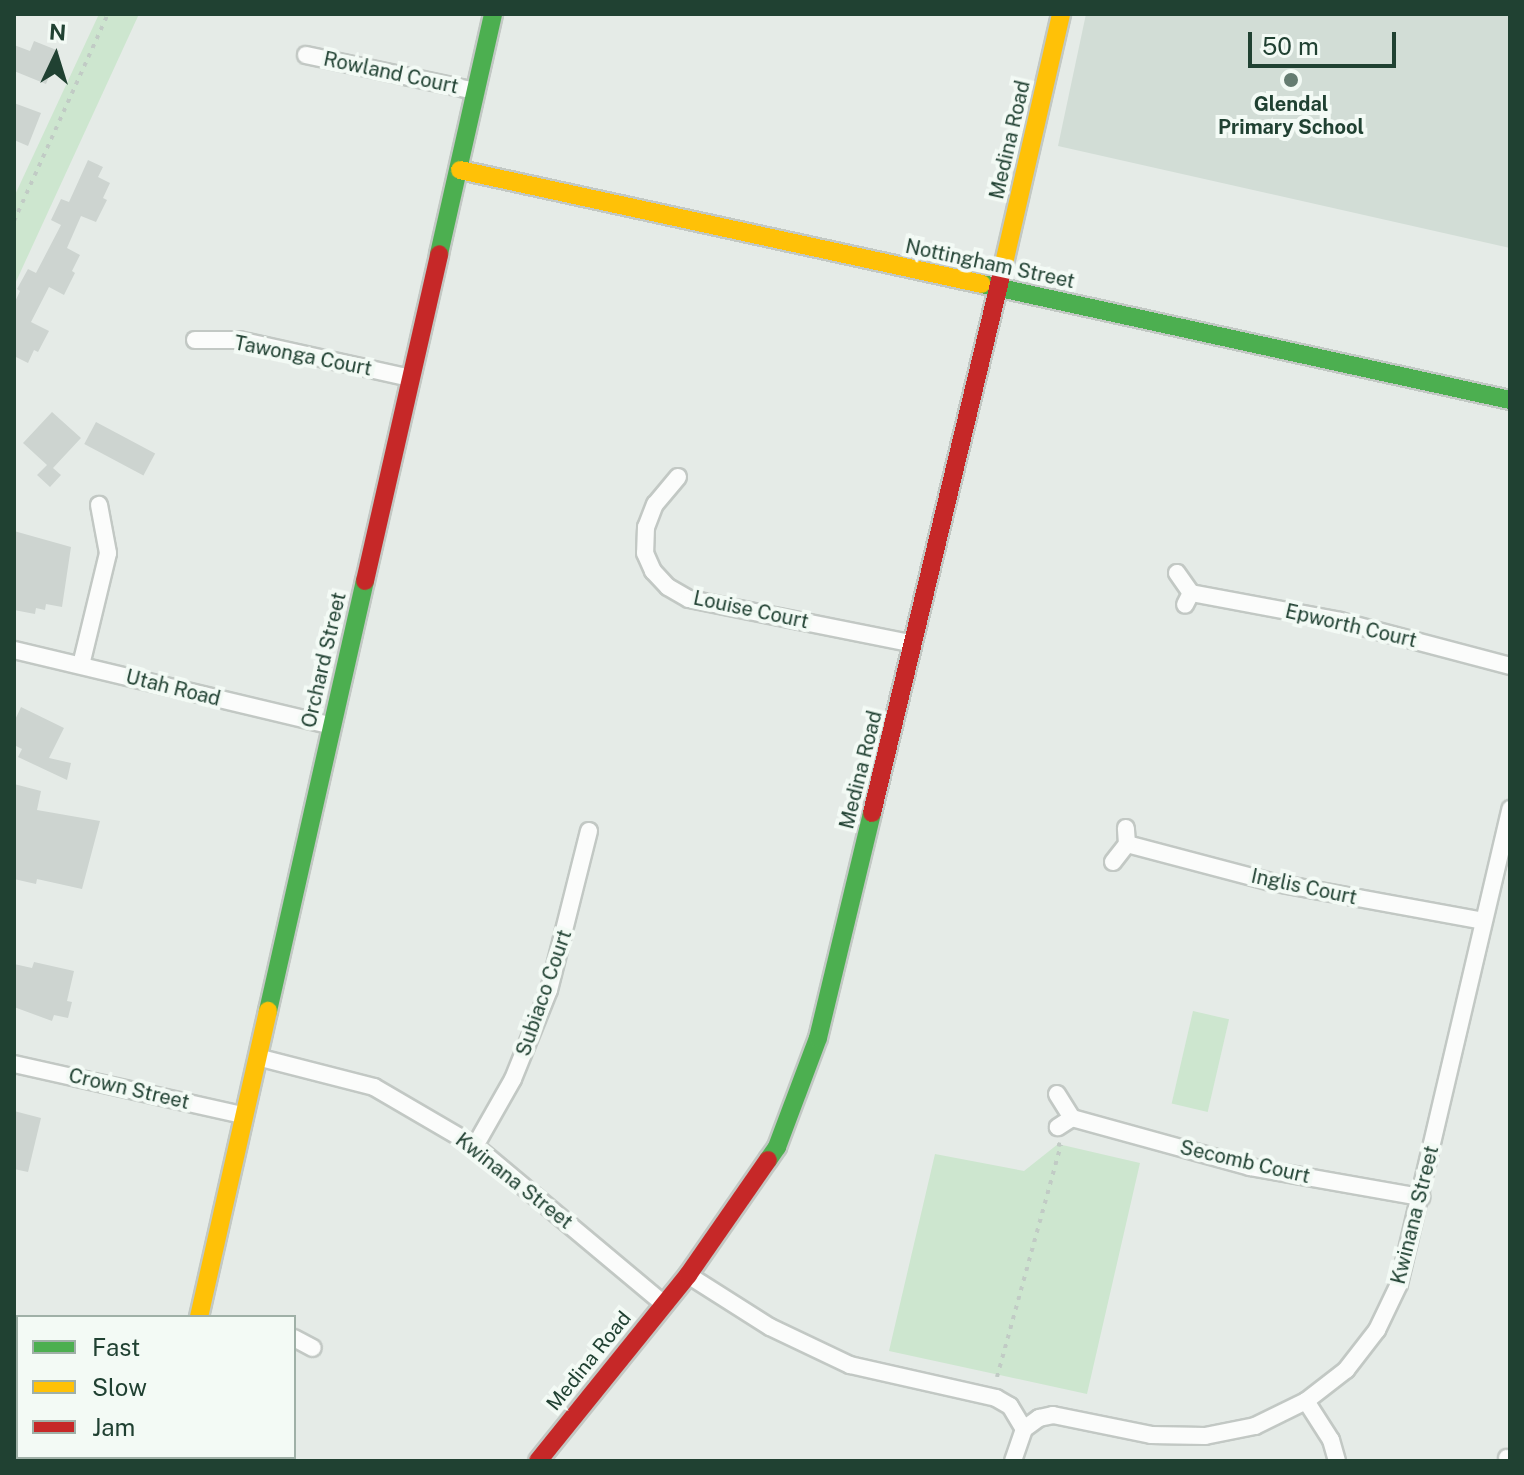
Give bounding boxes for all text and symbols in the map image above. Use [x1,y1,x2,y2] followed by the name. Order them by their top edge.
[16,16,96,96] north arrow
[1252,16,1400,66] scale bar
[48,18,67,46] text: N
[1262,32,1319,60] text: 50 m
[321,47,461,99] street label: Rowland Court
[1282,71,1300,89] marker: Glendal Primary School
[985,78,1035,202] street label: Medina Road
[1218,92,1364,139] place label: Glendal Primary School
[903,234,1077,294] street label: Nottingham Street
[232,331,374,381] street label: Tawonga Court
[691,586,811,634] street label: Louise Court
[297,590,351,730] street label: Orchard Street
[1283,599,1419,653] street label: Epworth Court
[123,665,223,711] street label: Utah Road
[835,708,887,832] street label: Medina Road
[1249,864,1359,910] street label: Inglis Court
[511,927,577,1059] street label: Subiaco Court
[66,1063,192,1115] street label: Crown Street
[451,1128,577,1234] street label: Kwinana Street
[1178,1135,1312,1189] street label: Secomb Court
[1386,1143,1444,1287] street label: Kwinana Street
[542,1306,636,1416] street label: Medina Road
[16,1315,296,1459] legend
[92,1333,140,1361] text: Fast
[92,1373,147,1401] text: Slow
[92,1413,135,1441] text: Jam

